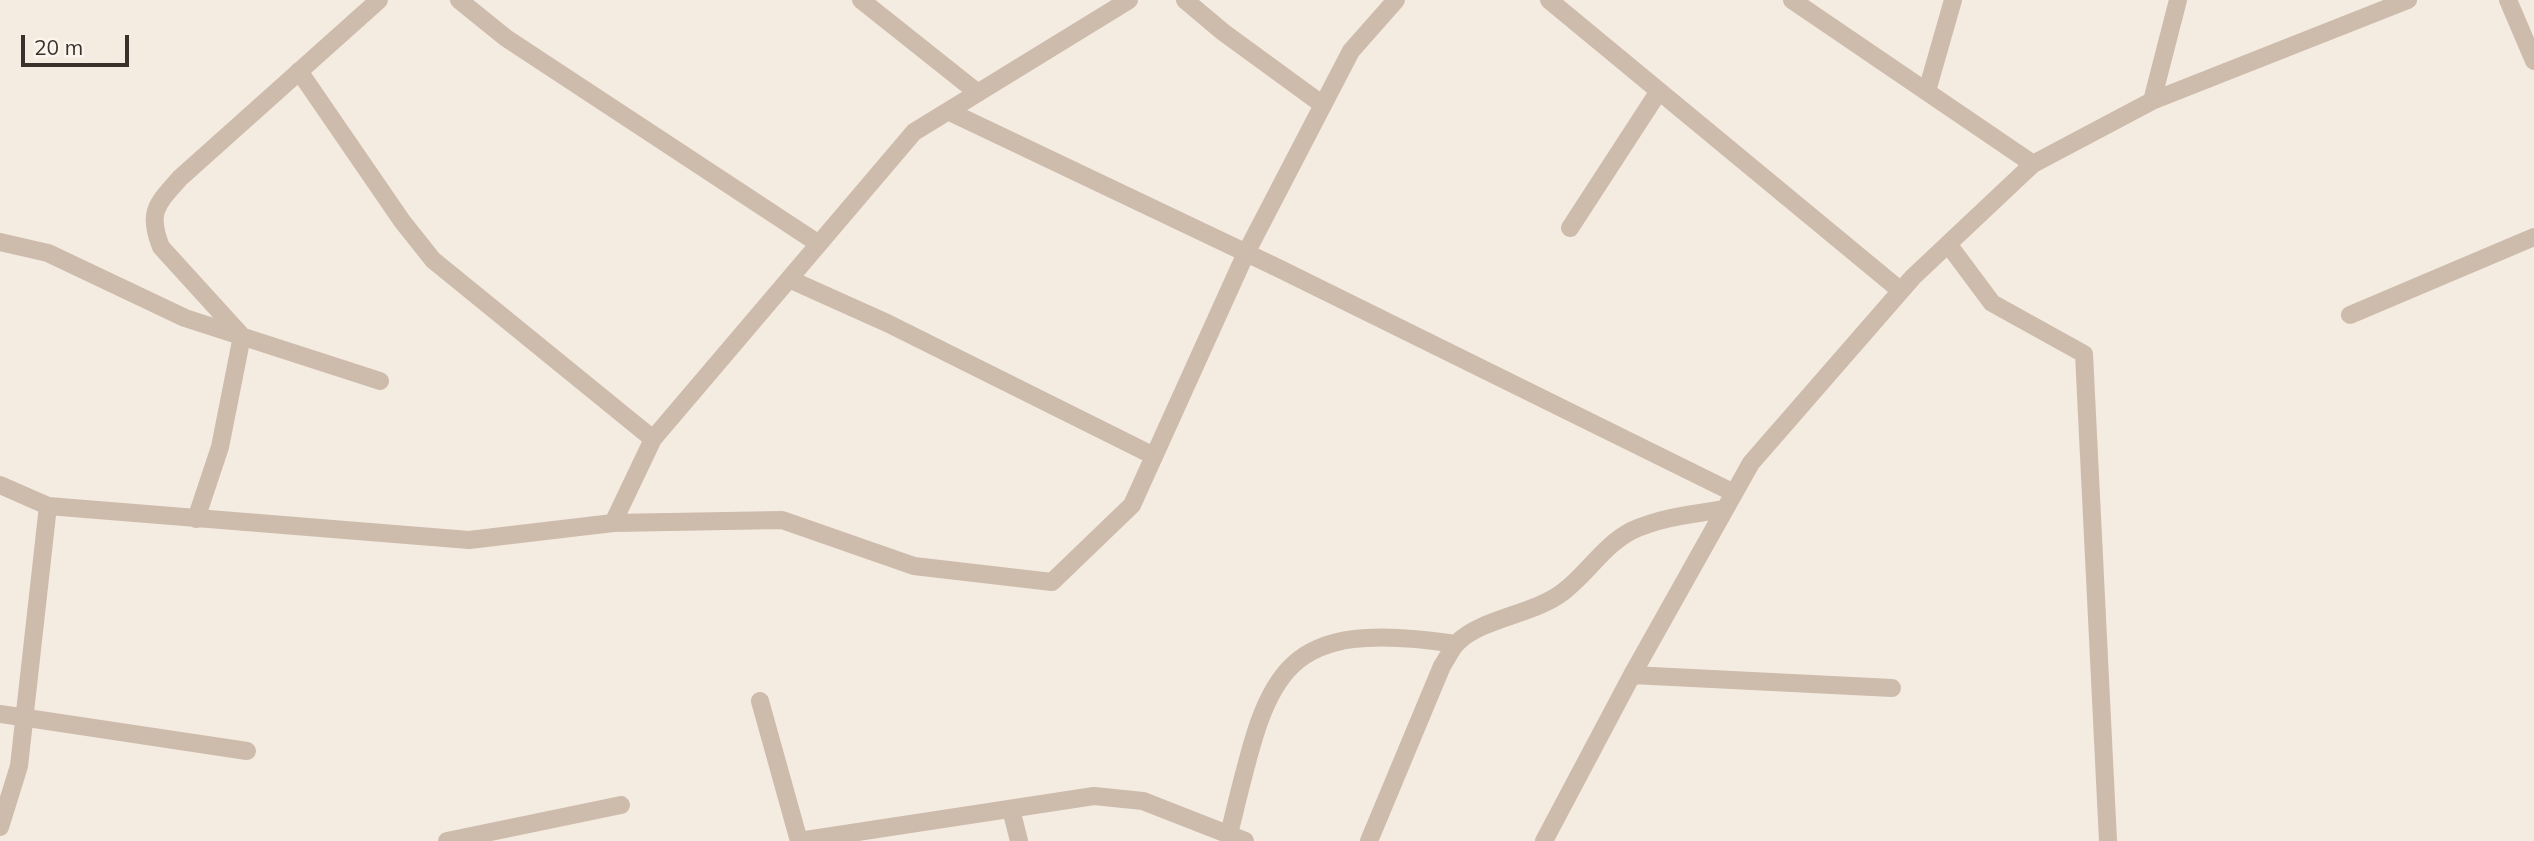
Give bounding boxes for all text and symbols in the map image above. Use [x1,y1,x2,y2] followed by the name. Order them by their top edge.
[24,21,133,65] scale bar
[34,34,83,60] text: 20 m

